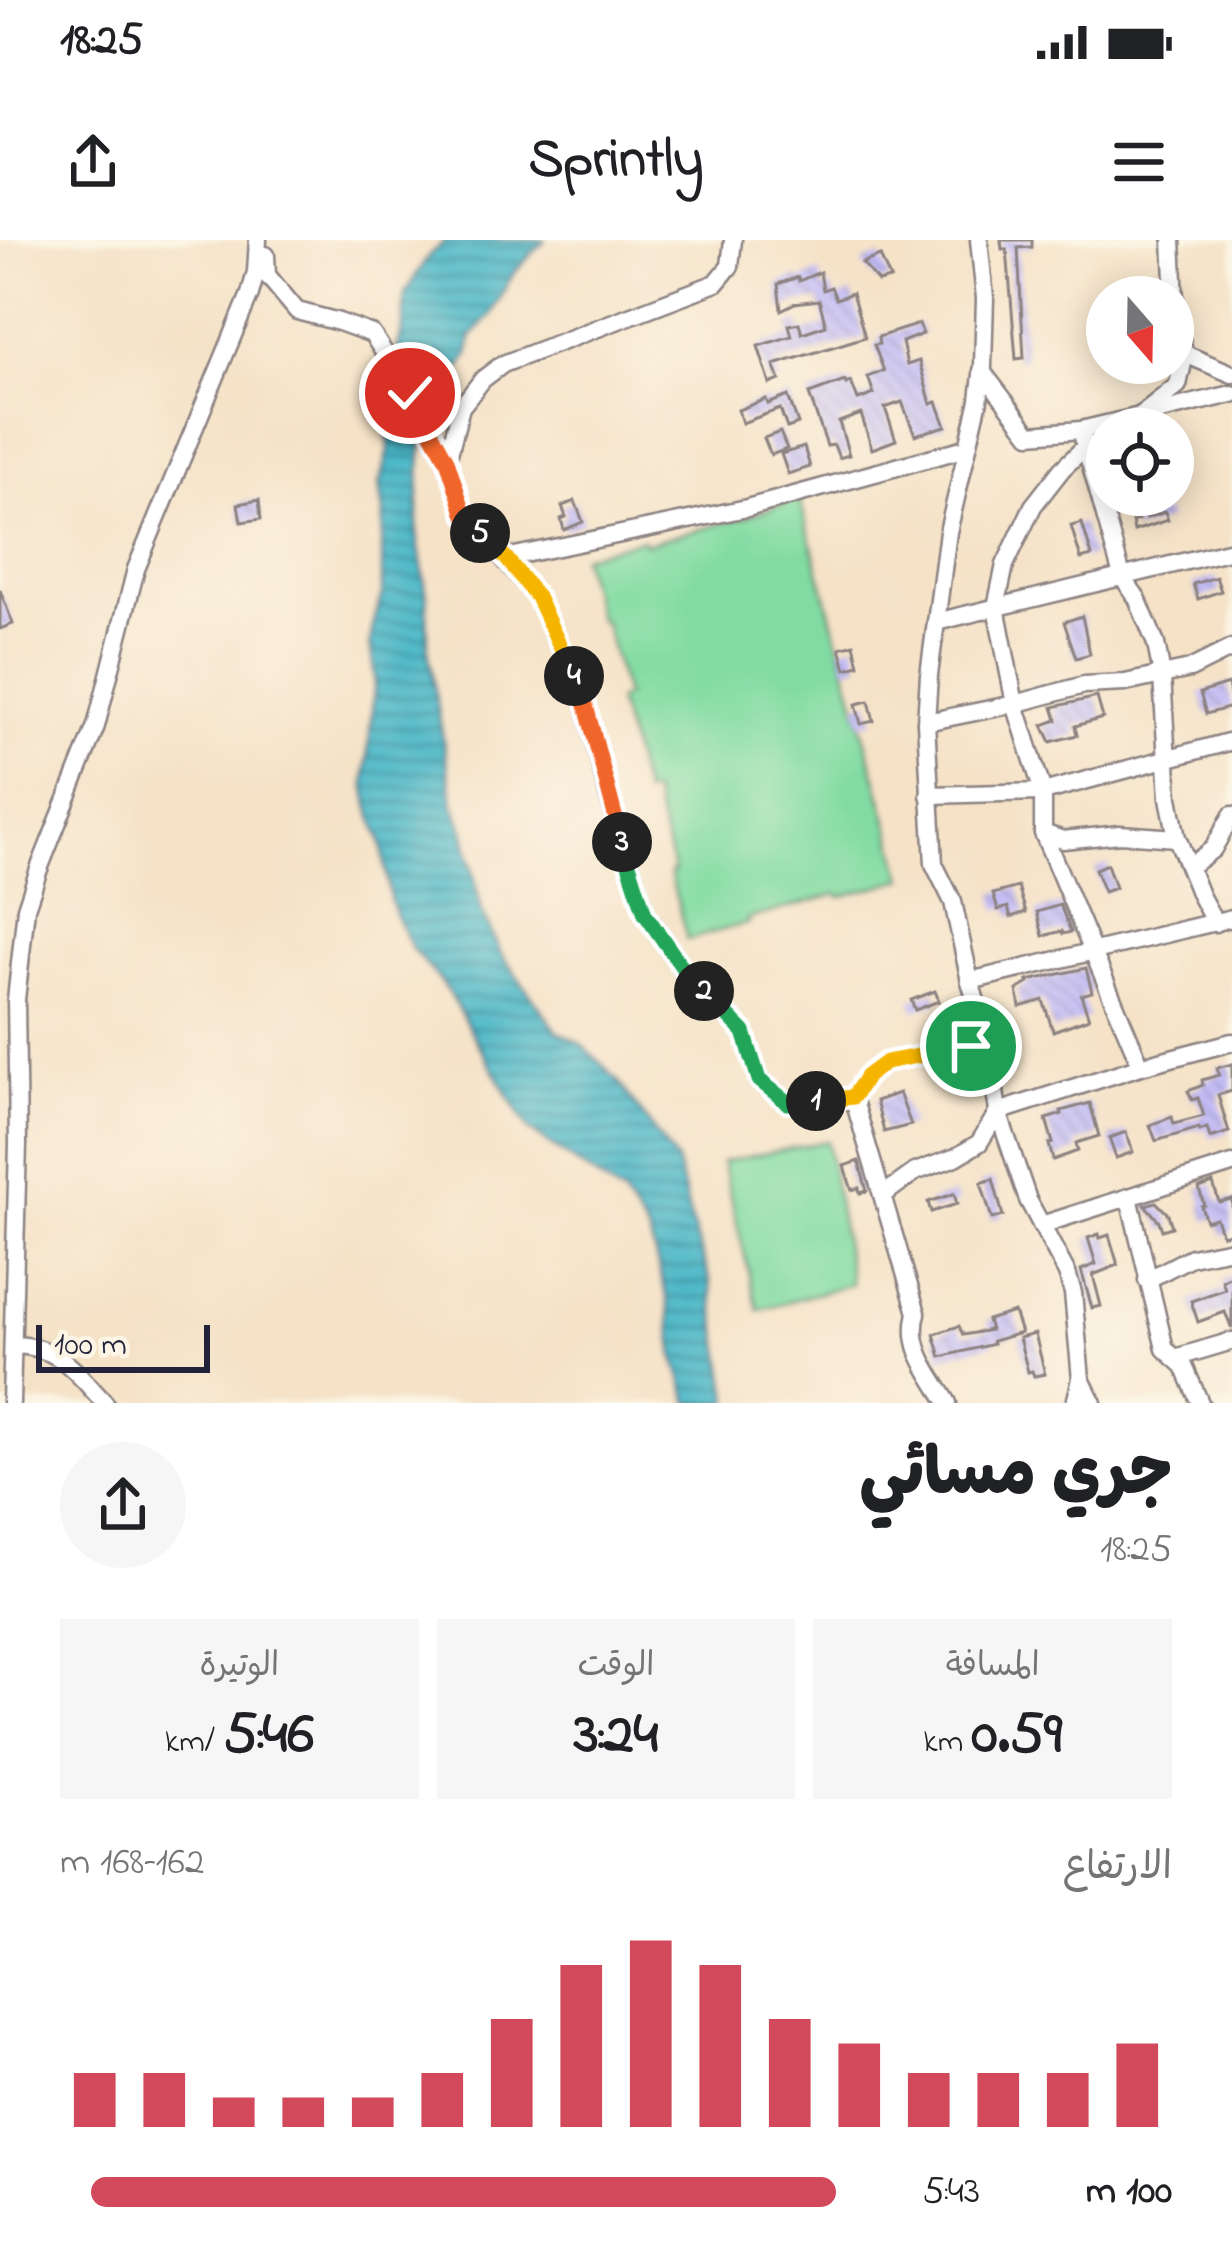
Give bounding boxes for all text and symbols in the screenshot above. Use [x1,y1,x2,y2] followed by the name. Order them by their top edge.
[60,9,143,75] text: 18:25
[529,123,703,201] text: Sprintly
[60,129,126,195] icon: share
[1106,129,1172,195] icon: menu
[1086,276,1194,384] north arrow
[1086,276,1194,516] map controls
[359,342,461,444] pin
[377,360,443,426] icon: check
[1086,408,1194,516] button: locate
[450,503,510,563] pin: 5
[471,509,489,557] text: 5
[544,646,604,706] pin: 4
[567,652,581,700] text: 4
[592,812,652,872] pin: 3
[615,818,629,866] text: 3
[674,961,734,1021] pin: 2
[696,967,712,1015] text: 2
[920,995,1022,1097] pin
[938,1013,1004,1079] icon: arrive
[786,1071,846,1131] pin: 1
[811,1077,821,1125] text: 1
[36,1319,210,1372] scale bar
[54,1322,127,1370] text: 100 m
[859,1429,1172,1525] text: جري مسائي
[60,1442,186,1568] button: share
[1100,1522,1172,1579] text: 18:25
[200,1643,279,1691] text: الوتيرة
[578,1643,655,1691] text: الوقت
[946,1643,1040,1691] text: المسافة
[223,1693,314,1780] text: 5:46
[574,1693,658,1780] text: 3:24
[972,1693,1062,1780] text: 0.59
[165,1719,223,1767] text: /km
[923,1719,972,1767] text: km
[60,1835,204,1892] text: 162–168 m
[1063,1840,1172,1897] text: الارتفاع
[922,2164,980,2221] text: 5:43
[1086,2164,1172,2221] text: 100 m

